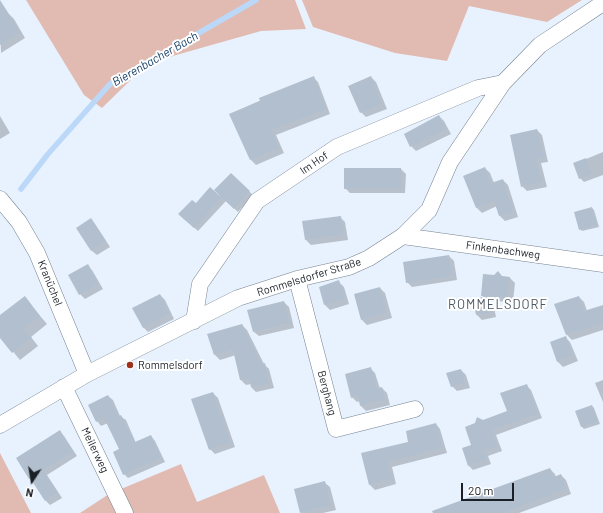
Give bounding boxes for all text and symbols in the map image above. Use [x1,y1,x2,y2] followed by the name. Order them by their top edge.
[110,29,200,89] water label: Bierenbacher Bach
[297,149,331,177] street label: Im Hof
[465,238,541,262] street label: Finkenbachweg
[255,255,363,299] street label: Rommelsdorfer Straße
[35,258,65,308] street label: Kranüchel
[448,297,548,313] district label: ROMMELSDORF
[138,358,203,372] place label: Rommelsdorf
[125,360,135,370] marker: Rommelsdorf
[315,369,339,417] street label: Berghang
[78,425,112,475] street label: Meilerweg
[12,461,52,501] north arrow
[463,475,516,501] scale bar
[468,483,494,497] text: 20 m
[24,486,34,500] text: N

